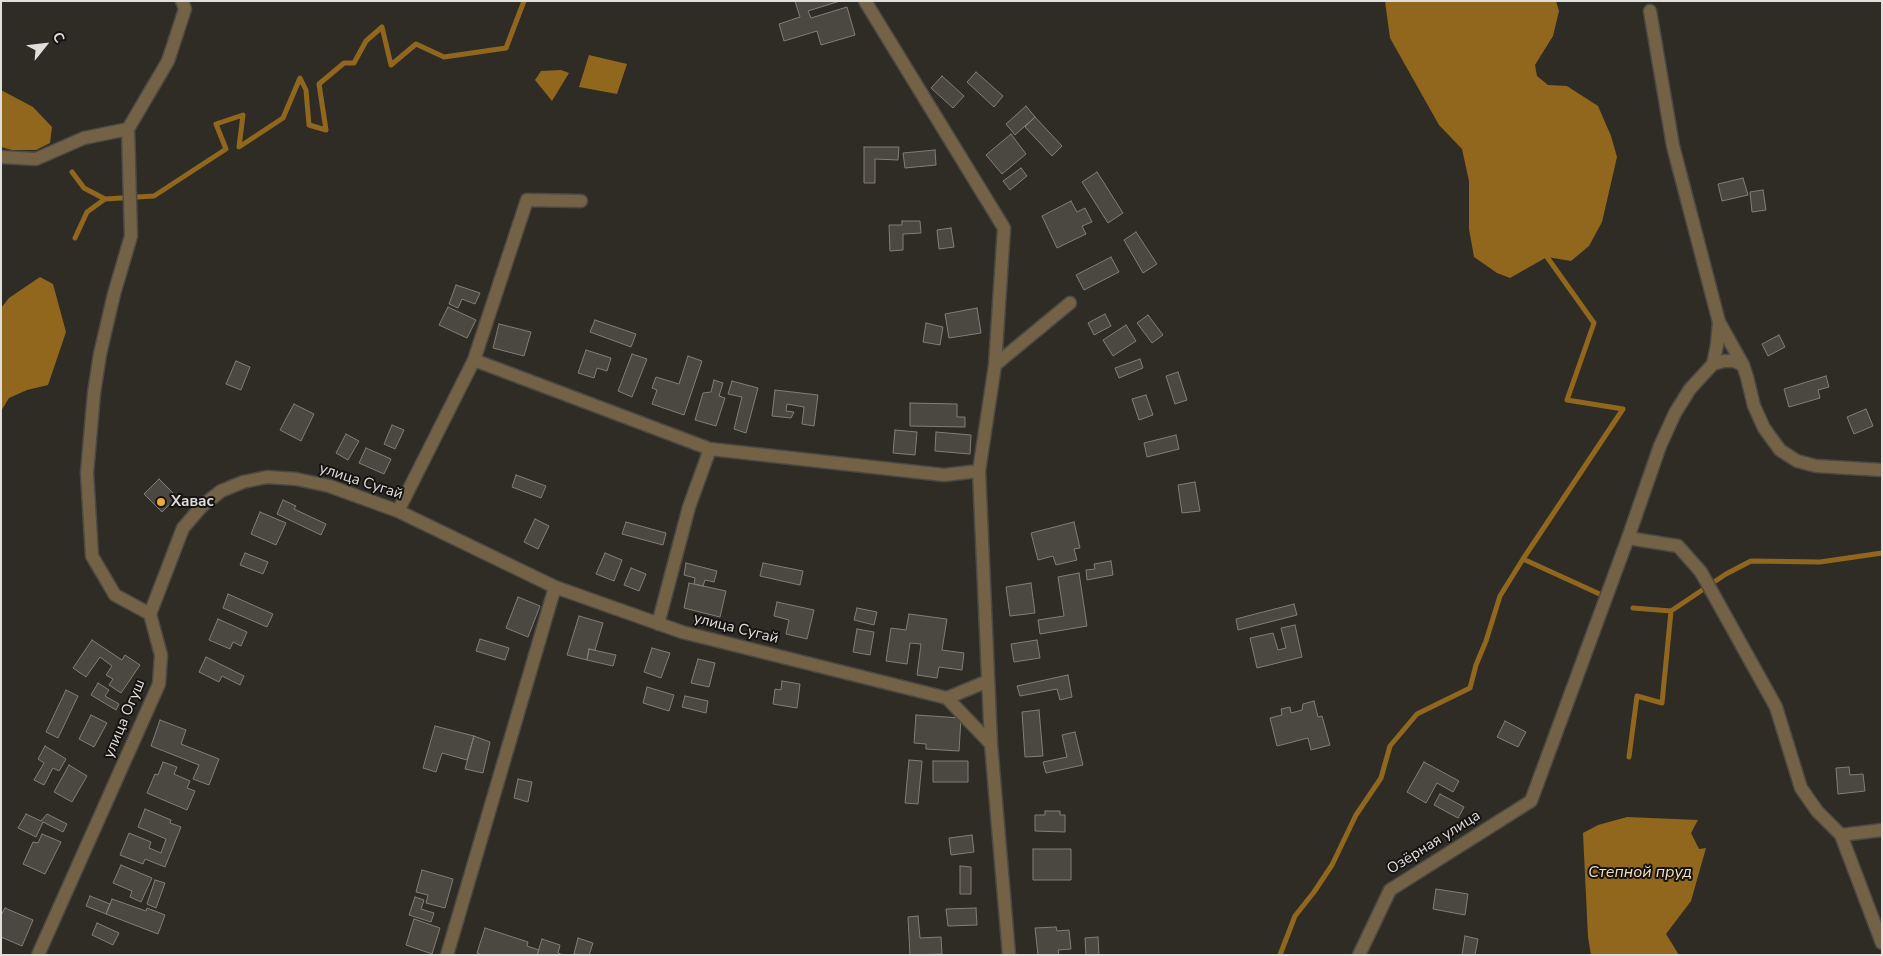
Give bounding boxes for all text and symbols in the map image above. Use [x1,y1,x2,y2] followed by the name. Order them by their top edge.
[20,20,70,70] north arrow
[48,29,69,46] text: С
[317,460,405,504] street label: улица Сугай
[171,493,214,511] place label: Хавас
[155,496,167,508] marker: Хавас
[692,610,780,648] street label: улица Сугай
[100,677,150,761] street label: улица Огуш
[1384,807,1484,879] street label: Озёрная улица
[1588,863,1692,883] water label: Степной пруд

